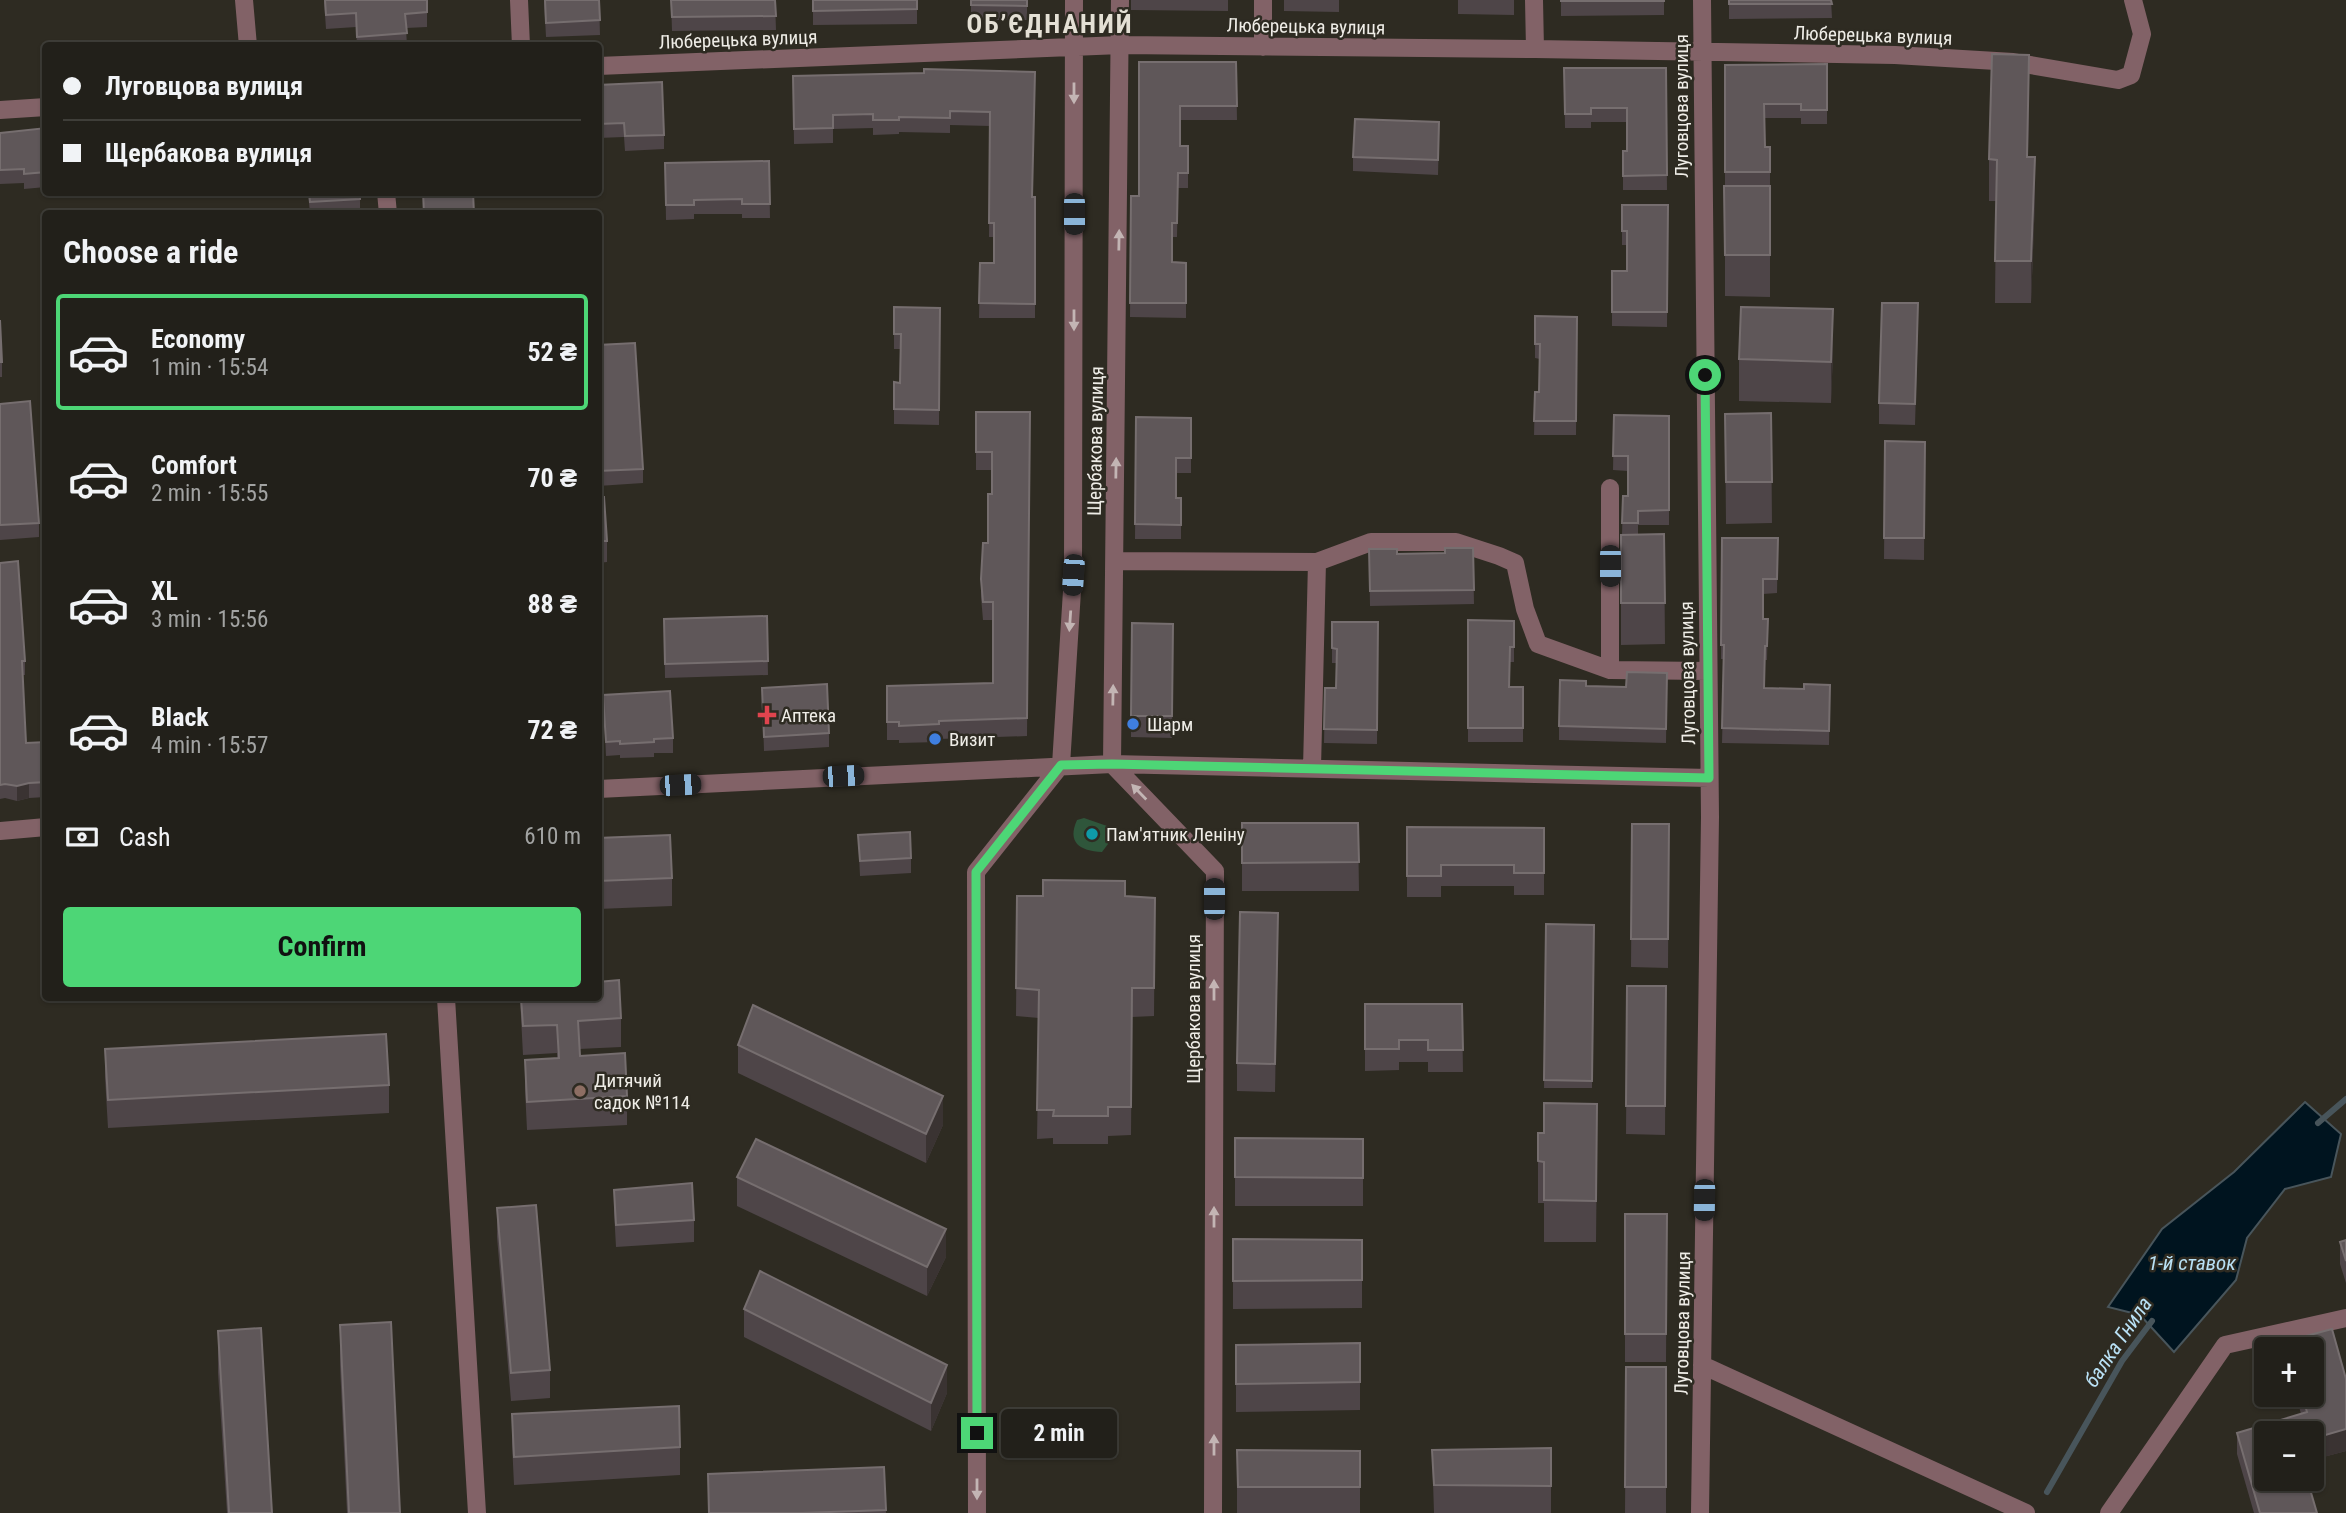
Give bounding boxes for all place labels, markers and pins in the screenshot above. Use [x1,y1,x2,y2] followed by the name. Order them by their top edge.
[781,704,836,727] place label: Аптека
[759,707,775,723] marker: Аптека
[1147,713,1193,736] place label: Шарм
[1125,716,1141,732] marker: Шарм
[949,728,995,751] place label: Визит
[927,731,943,747] marker: Визит
[1106,823,1245,846] place label: Пам'ятник Леніну
[1084,826,1100,842] marker: Пам'ятник Леніну
[594,1069,690,1114] place label: Дитячий садок №114
[572,1083,588,1099] marker: Дитячий садок №114

